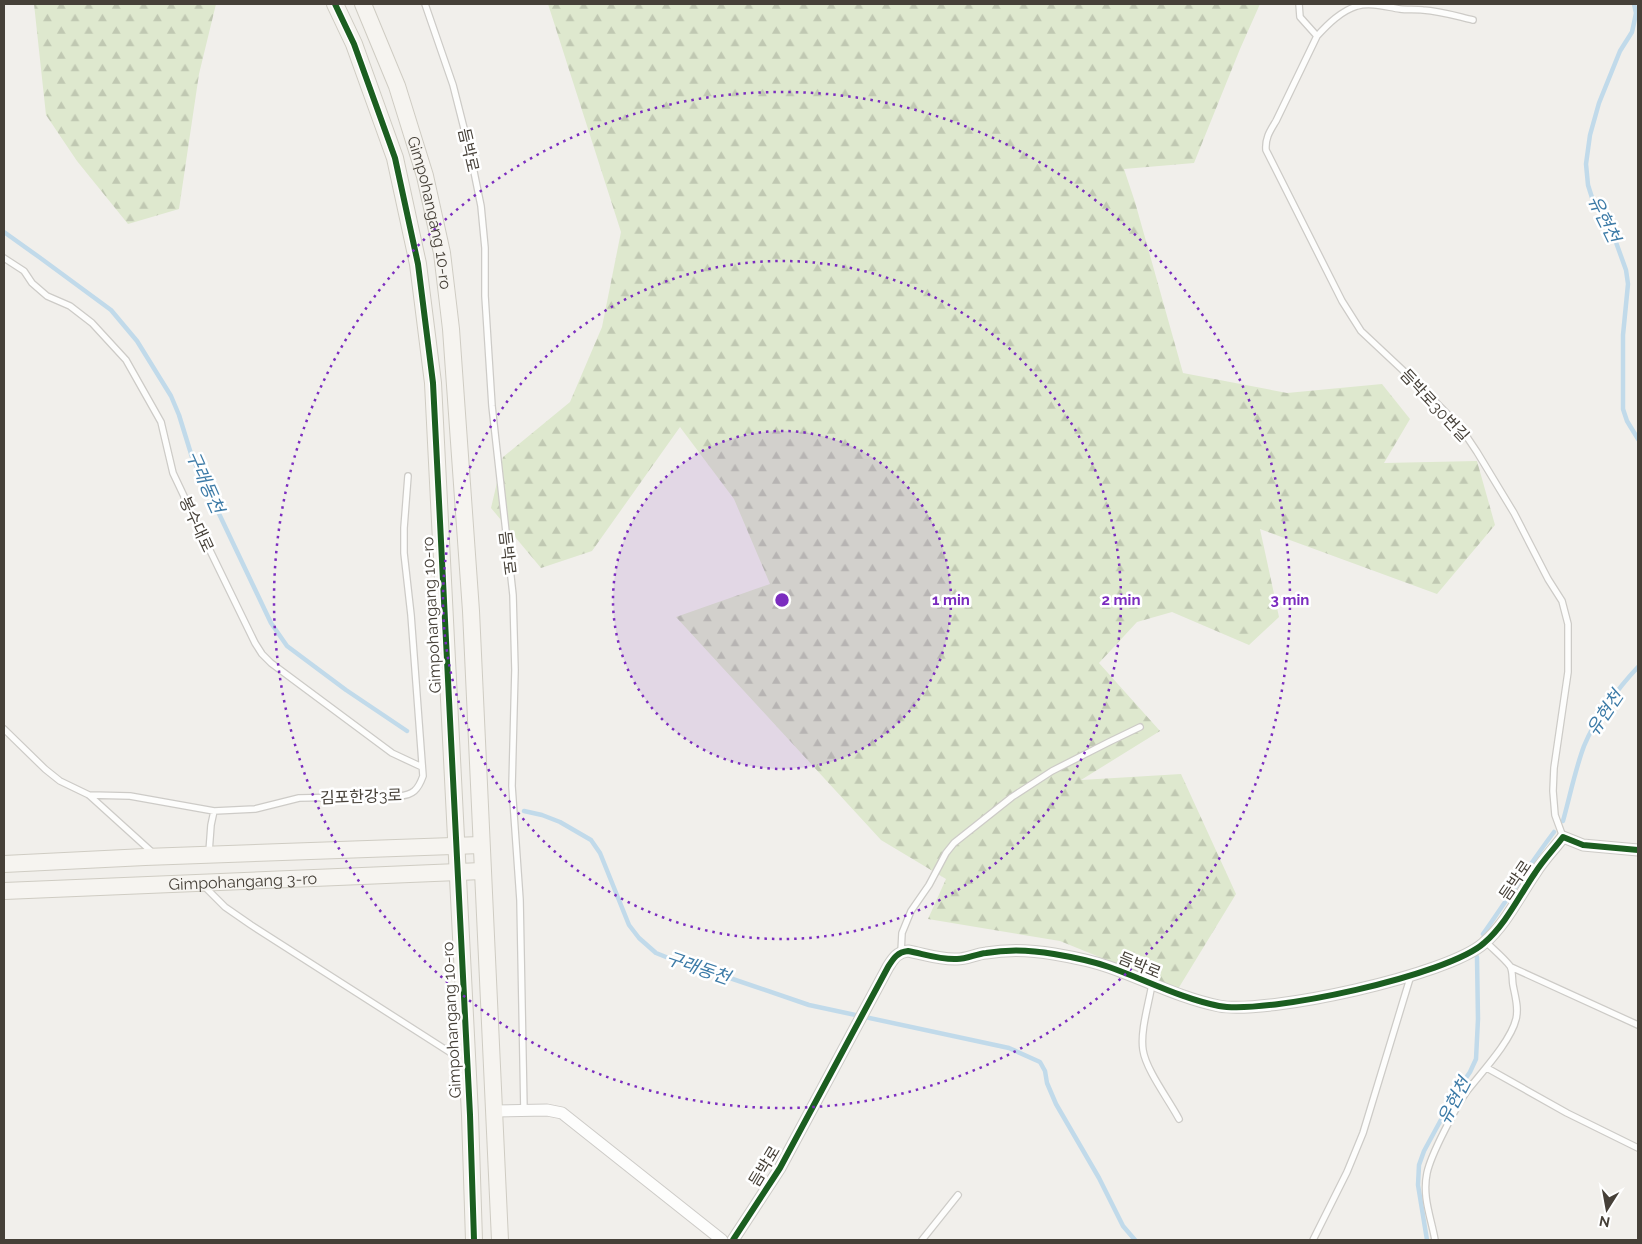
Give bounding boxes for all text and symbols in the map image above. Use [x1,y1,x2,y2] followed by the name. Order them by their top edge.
[454,126,483,174] street label: 듬박로
[403,134,455,290] street label: Gimpohangang 10-ro
[1584,192,1626,248] water label: 유현천
[1396,365,1473,445] street label: 듬박로30번길
[182,447,230,519] water label: 구래동천
[175,494,218,555] street label: 봉수대로
[495,530,520,576] street label: 듬박로
[418,536,445,694] street label: Gimpohangang 10-ro
[773,591,791,609] centre of rings
[932,591,970,609] text: 1 min
[1102,591,1140,609] text: 2 min
[1271,591,1309,609] text: 3 min
[1582,684,1629,739] water label: 유현천
[320,786,403,807] street label: 김포한강3로
[1495,856,1536,904] street label: 듬박로
[168,869,317,894] street label: Gimpohangang 3-ro
[438,941,465,1099] street label: Gimpohangang 10-ro
[663,947,735,989] water label: 구래동천
[1116,948,1164,983] street label: 듬박로
[1433,1072,1476,1128] water label: 유현천
[745,1142,784,1190] street label: 듬박로
[1582,1184,1632,1234] north arrow
[1598,1213,1611,1231] text: N

